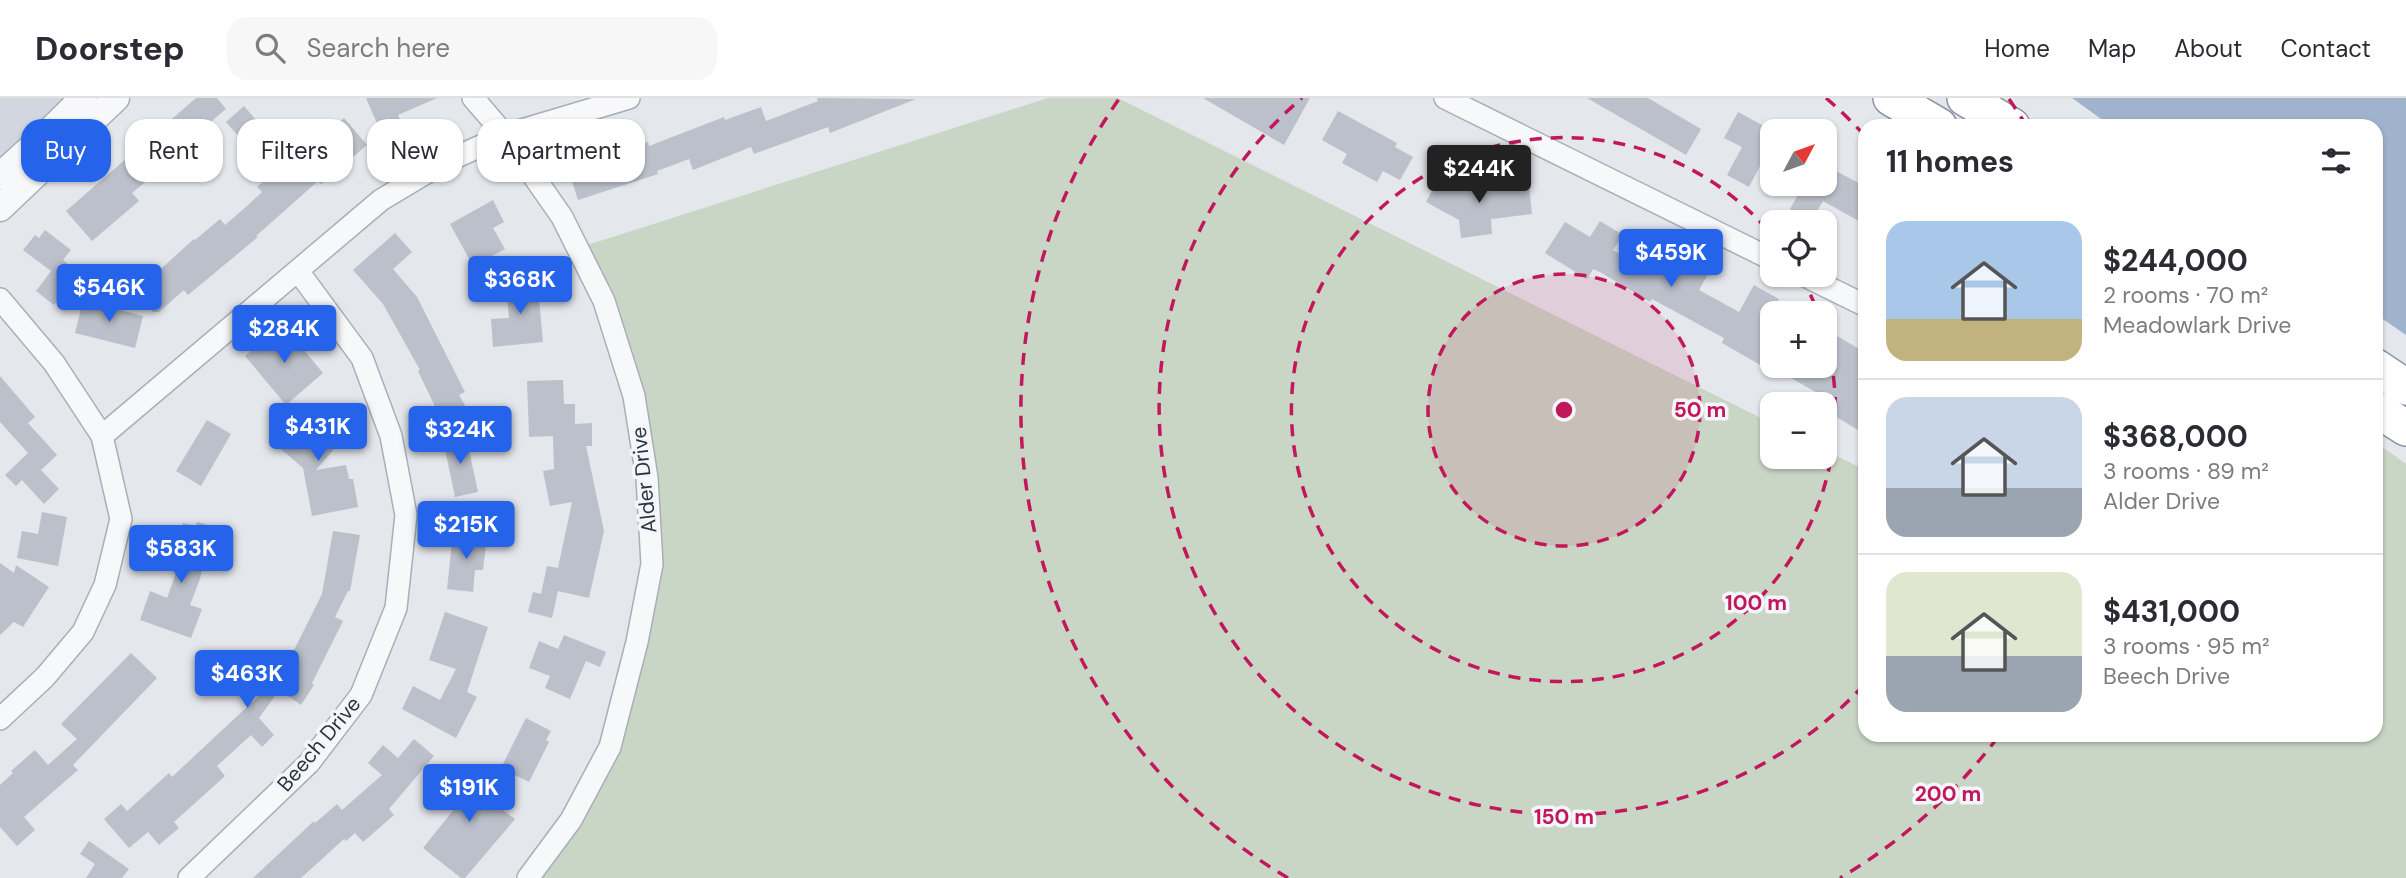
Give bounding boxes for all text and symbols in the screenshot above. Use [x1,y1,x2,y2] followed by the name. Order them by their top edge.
[227,17,717,80] search box
[35,27,185,70] text: Doorstep
[251,29,289,67] icon: search
[307,31,450,65] text: Search here
[1984,33,2050,64] text: Home
[2088,33,2136,64] text: Map
[2174,33,2243,64] text: About
[2281,33,2371,64] text: Contact
[21,119,111,182] chip: Buy
[125,119,223,182] chip: Rent
[237,119,353,182] chip: Filters
[367,119,463,182] chip: New
[477,119,645,182] chip: Apartment
[1760,119,1838,196] north arrow
[1760,119,1837,469] map controls
[1886,142,2014,181] text: 11 homes
[2317,142,2355,180] icon: filters
[1430,146,1528,205] pin: $244K
[1443,153,1515,183] text: $244K
[1760,210,1837,287] button: locate
[1622,230,1720,289] pin: $459K
[1635,237,1707,267] text: $459K
[2103,241,2248,280] text: $244,000
[1942,249,2026,333] icon: home
[471,256,569,316] pin: $368K
[60,264,158,324] pin: $546K
[484,264,556,294] text: $368K
[73,272,145,302] text: $546K
[2103,280,2268,310] text: 2 rooms · 70 m²
[1760,301,1837,378] button: +
[235,306,333,365] pin: $284K
[2103,310,2291,340] text: Meadowlark Drive
[248,313,320,343] text: $284K
[1760,392,1837,469] button: −
[1674,396,1726,424] text: 50 m
[1552,398,1576,422] centre of rings
[269,404,367,463] pin: $431K
[411,406,509,466] pin: $324K
[285,411,351,441] text: $431K
[425,414,495,444] text: $324K
[2103,417,2248,456] text: $368,000
[624,425,664,535] street label: Alder Drive
[1942,425,2026,509] icon: home
[2103,456,2269,486] text: 3 rooms · 89 m²
[2103,486,2220,516] text: Alder Drive
[417,502,515,561] pin: $215K
[434,509,498,539] text: $215K
[132,526,230,585] pin: $583K
[145,533,217,563] text: $583K
[1725,589,1787,617] text: 100 m
[2103,592,2240,631] text: $431,000
[1942,600,2026,684] icon: home
[2103,631,2270,661] text: 3 rooms · 95 m²
[198,650,296,710] pin: $463K
[211,658,283,688] text: $463K
[2103,661,2230,691] text: Beech Drive
[271,691,367,797] street label: Beech Drive
[420,764,518,824] pin: $191K
[439,772,499,802] text: $191K
[1915,780,1981,808] text: 200 m
[1534,803,1594,831] text: 150 m

